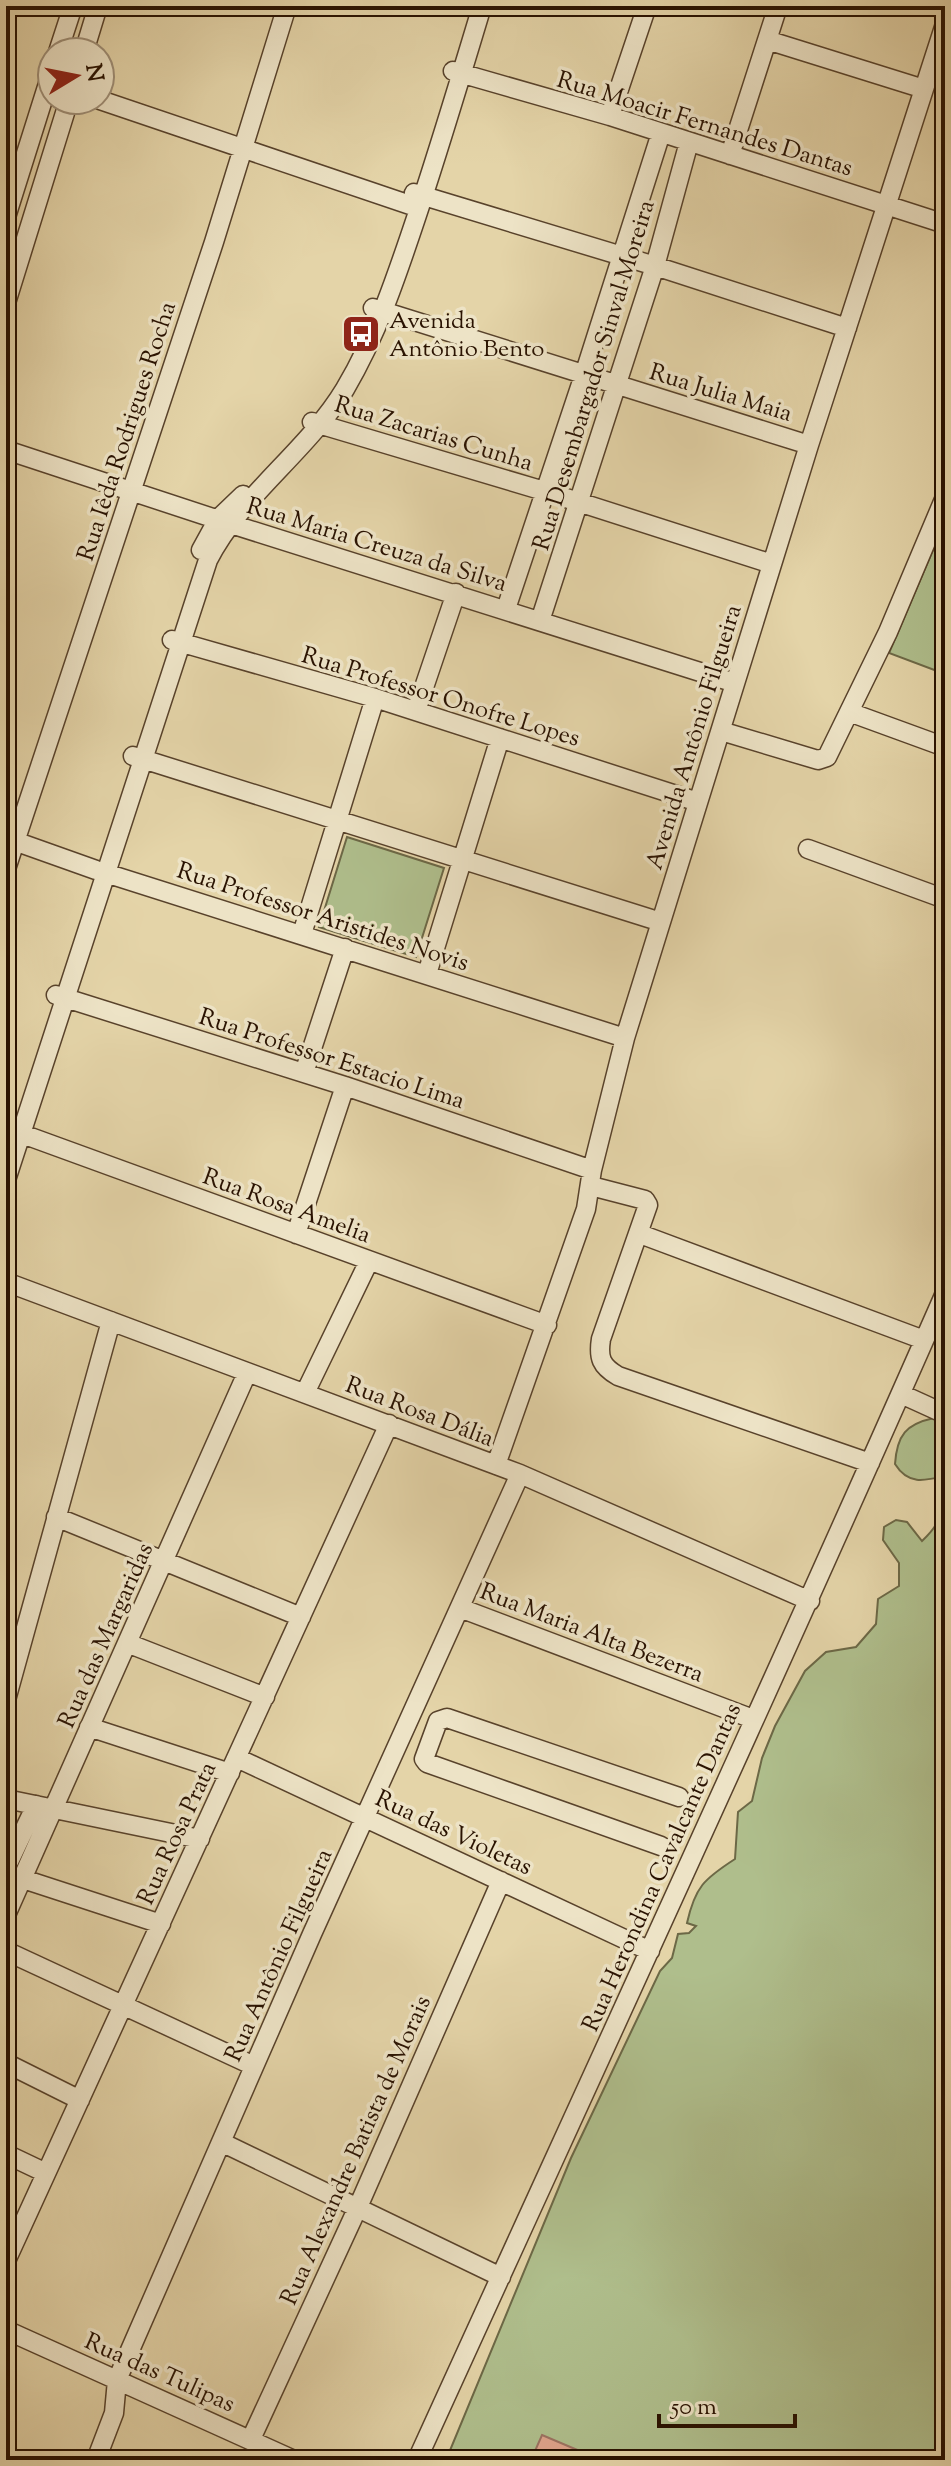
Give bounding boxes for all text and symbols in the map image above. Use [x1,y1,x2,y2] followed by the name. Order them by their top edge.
[36,36,116,116] north arrow
[75,62,110,85] text: N
[552,64,857,186] street label: Rua Moacir Fernandes Dantas
[525,196,664,555] street label: Rua Desembargador Sinval Moreira
[70,298,186,566] street label: Rua Iêda Rodrigues Rocha
[389,305,544,367] place label: Avenida Antônio Bento
[340,313,382,355] bus stop icon: Avenida Antônio Bento
[645,356,796,432] street label: Rua Julia Maia
[330,389,537,481] street label: Rua Zacarias Cunha
[242,490,511,602] street label: Rua Maria Creuza da Silva
[638,601,751,874] street label: Avenida Antônio Filgueira
[297,639,584,756] street label: Rua Professor Onofre Lopes
[172,855,473,981] street label: Rua Professor Aristides Novis
[194,1001,469,1119] street label: Rua Professor Estacio Lima
[198,1161,375,1253] street label: Rua Rosa Amelia
[340,1369,498,1457] street label: Rua Rosa Dália
[51,1538,163,1734] street label: Rua das Margaridas
[474,1575,708,1692] street label: Rua Maria Alta Bezerra
[575,1698,751,2038] street label: Rua Herondina Cavalcante Dantas
[130,1757,226,1911] street label: Rua Rosa Prata
[369,1783,537,1885] street label: Rua das Violetas
[217,1844,342,2068] street label: Rua Antônio Filgueira
[273,1991,441,2311] street label: Rua Alexandre Batista de Morais
[79,2325,240,2422] street label: Rua das Tulipas
[659,2378,795,2428] scale bar
[669,2391,717,2425] text: 50 m

